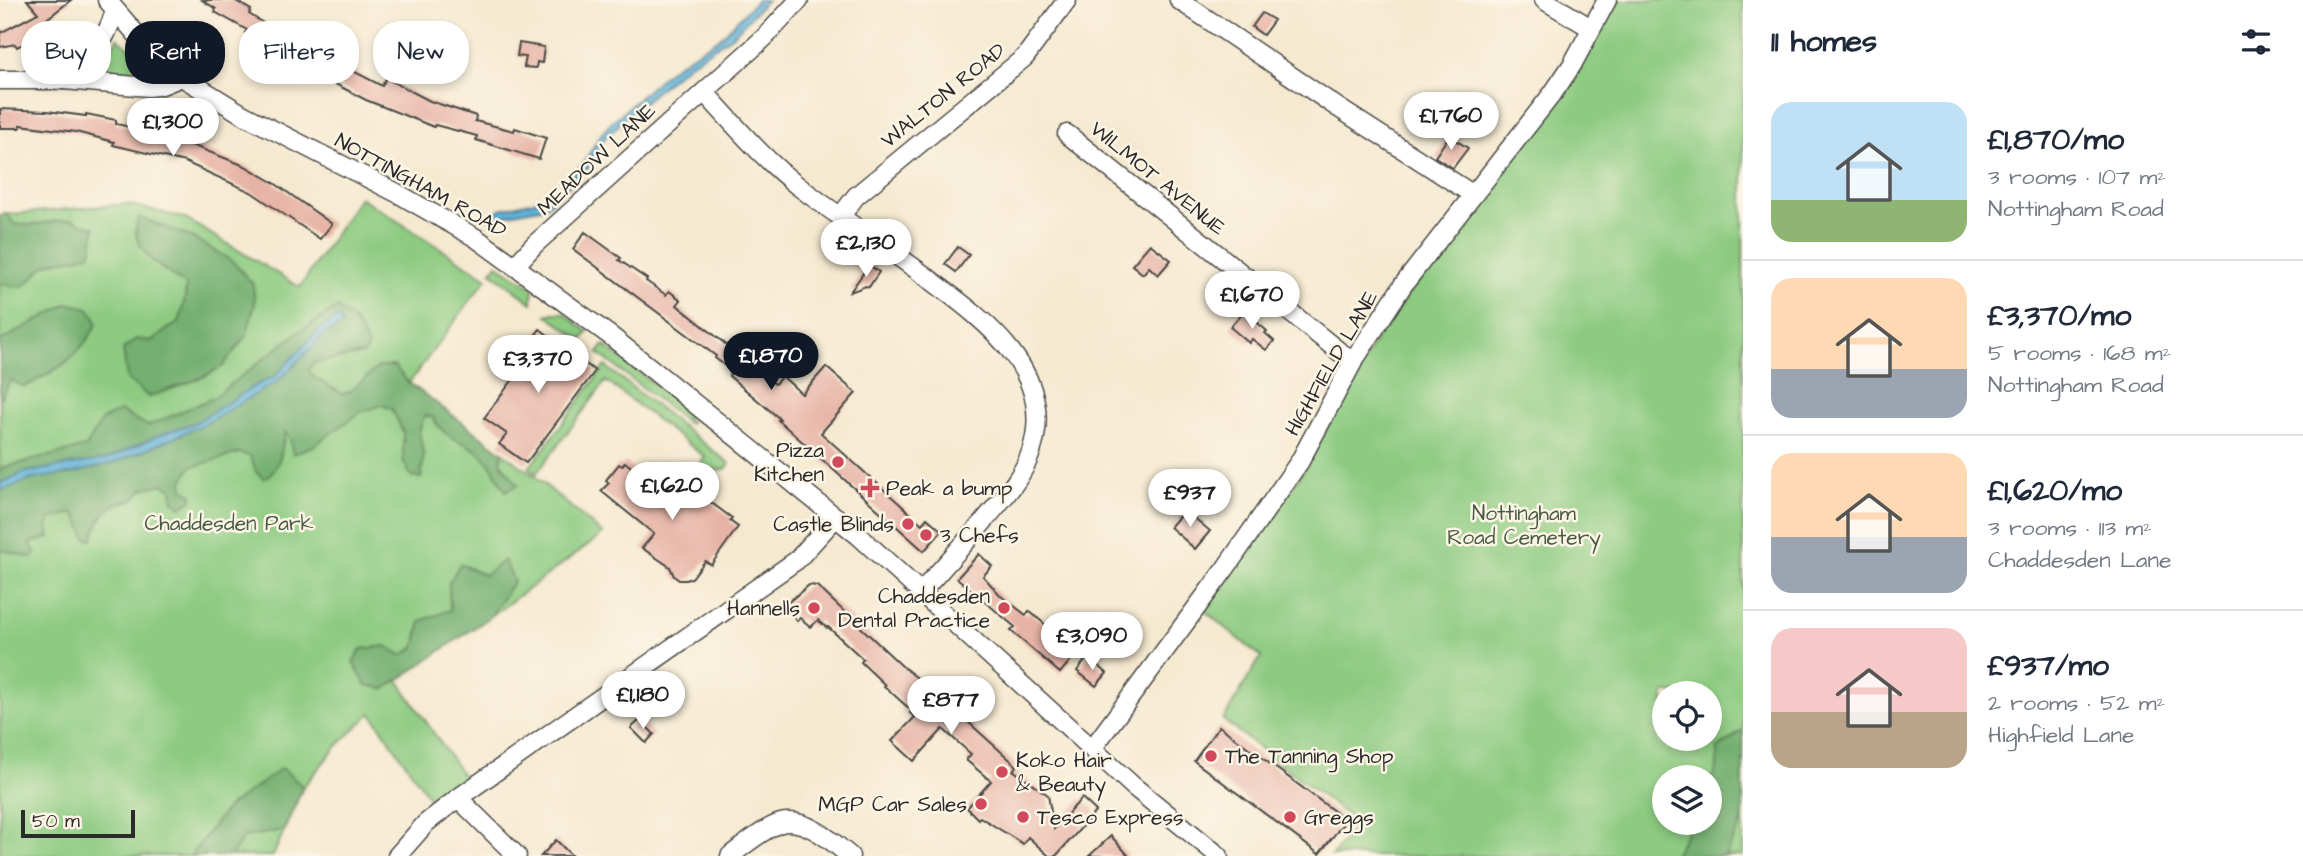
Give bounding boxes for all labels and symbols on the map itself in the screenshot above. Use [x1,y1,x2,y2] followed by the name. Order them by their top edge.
[875,36,1012,155] street label: WALTON ROAD
[1394,92,1508,152] pin: £1,760
[531,96,662,222] street label: MEADOW LANE
[116,99,230,158] pin: £1,300
[1084,115,1232,243] street label: WILMOT AVENUE
[330,126,512,245] street label: NOTTINGHAM ROAD
[809,219,923,279] pin: £2,130
[1195,272,1309,331] pin: £1,670
[1278,285,1385,441] street label: HIGHFIELD LANE
[714,332,828,392] pin: £1,870
[481,336,595,395] pin: £3,370
[754,436,824,489] place label: Pizza Kitchen
[830,454,846,470] marker: Pizza Kitchen
[615,462,729,522] pin: £1,620
[1149,470,1231,529] pin: £937
[886,474,1013,504] place label: Peak a bump
[860,478,880,498] marker: Peak a bump
[1447,499,1601,554] park label: Nottingham Road Cemetery
[145,509,314,538] park label: Chaddesden Park
[773,510,894,539] place label: Castle Blinds
[900,516,916,532] marker: Castle Blinds
[940,521,1019,550] place label: 3 Chefs
[918,527,934,543] marker: 3 Chefs
[838,582,990,635] place label: Chaddesden Dental Practice
[727,594,800,623] place label: Hannells
[806,600,822,616] marker: Hannells
[996,600,1012,616] marker: Chaddesden Dental Practice
[1035,612,1149,672] pin: £3,090
[586,672,700,731] pin: £1,180
[910,676,992,736] pin: £877
[1225,742,1394,773] place label: The Tanning Shop
[1016,746,1112,801] place label: Koko Hair & Beauty
[1203,748,1219,764] marker: The Tanning Shop
[994,764,1010,780] marker: Koko Hair & Beauty
[818,790,967,819] place label: MGP Car Sales
[973,796,989,812] marker: MGP Car Sales
[1037,803,1184,833] place label: Tesco Express
[1304,803,1374,834] place label: Greggs
[21,807,135,839] scale bar
[1015,809,1031,825] marker: Tesco Express
[1282,809,1298,825] marker: Greggs

